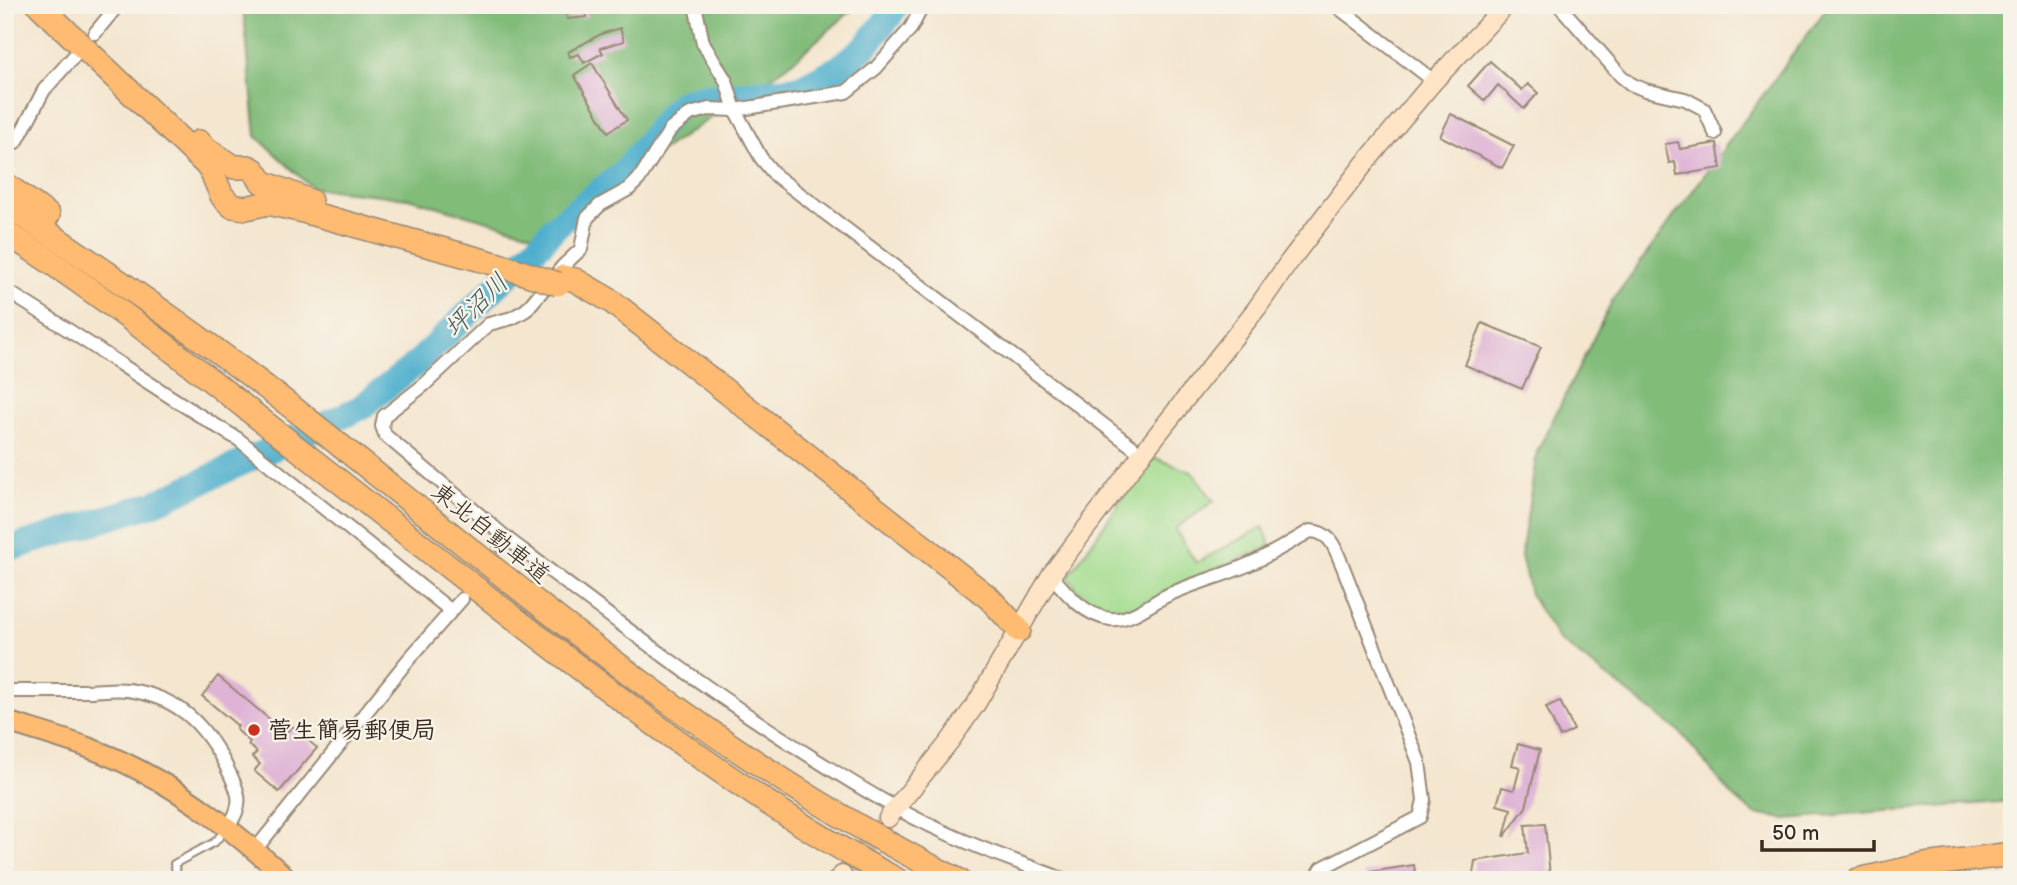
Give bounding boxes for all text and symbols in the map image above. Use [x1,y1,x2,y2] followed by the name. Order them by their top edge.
[439,268,516,345] water label: 坪沼川
[426,477,556,590] street label: 東北自動車道
[268,716,436,745] place label: 菅生簡易郵便局
[246,722,262,738] marker: 菅生簡易郵便局
[1762,808,1874,852] scale bar
[1772,821,1819,846] text: 50 m

